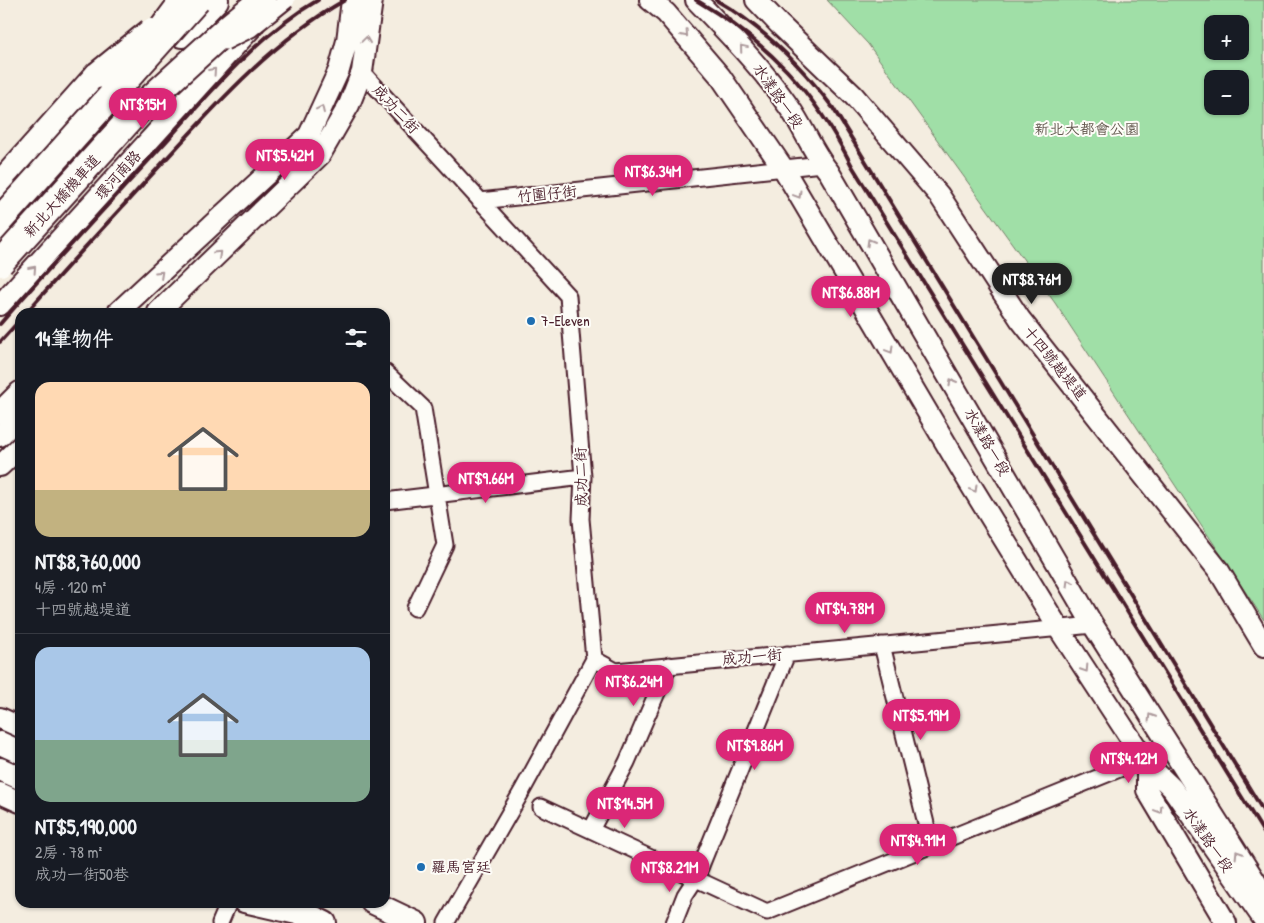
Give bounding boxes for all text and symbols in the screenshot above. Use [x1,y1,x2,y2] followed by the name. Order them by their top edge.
[1204,15,1249,115] map controls
[1204,15,1249,60] button: +
[679,28,688,37] one-way arrow
[360,36,371,44] one-way arrow
[740,45,748,54] one-way arrow
[748,59,809,132] street label: 水漾路一段
[207,67,216,76] one-way arrow
[1204,70,1249,115] button: −
[368,80,425,138] street label: 成功二街
[102,88,184,130] pin: NT$15M
[120,93,166,115] text: NT$15M
[314,105,325,114] one-way arrow
[1034,118,1140,139] park label: 新北大都會公園
[233,138,337,181] pin: NT$5.42M
[256,144,314,166] text: NT$5.42M
[90,145,146,204] street label: 環河南路
[19,150,105,242] street label: 新北大橋機車道
[601,154,705,197] pin: NT$6.34M
[625,160,681,182] text: NT$6.34M
[516,180,578,207] street label: 竹圍仔街
[792,189,802,198] one-way arrow
[866,238,876,247] one-way arrow
[212,251,221,260] one-way arrow
[980,262,1084,305] pin: NT$8.76M
[27,266,36,275] one-way arrow
[1003,268,1061,290] text: NT$8.76M
[154,271,163,280] one-way arrow
[799,276,903,318] pin: NT$6.88M
[822,281,880,303] text: NT$6.88M
[541,310,590,331] place label: 7-Eleven
[525,315,537,327] marker: 7-Eleven
[1019,321,1092,404] street label: 十四號越堤道
[35,324,114,353] text: 14筆物件
[342,324,370,352] icon: filters
[884,344,894,353] one-way arrow
[948,379,958,388] one-way arrow
[960,404,1015,479] street label: 水漾路一段
[158,414,248,504] icon: home
[569,447,592,507] street label: 成功二街
[434,462,538,504] pin: NT$9.66M
[458,467,514,489] text: NT$9.66M
[967,484,977,493] one-way arrow
[35,547,141,576] text: NT$8,760,000
[35,576,106,598] text: 4房 · 120 m²
[1065,580,1075,589] one-way arrow
[793,592,897,634] pin: NT$4.78M
[816,597,874,619] text: NT$4.78M
[35,598,131,620] text: 十四號越堤道
[721,643,783,670] street label: 成功一街
[582,664,686,707] pin: NT$6.24M
[1079,664,1088,673] one-way arrow
[606,670,662,692] text: NT$6.24M
[158,680,248,770] icon: home
[869,698,973,741] pin: NT$5.19M
[893,704,949,726] text: NT$5.19M
[1148,713,1158,722] one-way arrow
[703,728,807,771] pin: NT$9.86M
[727,734,783,756] text: NT$9.86M
[1077,742,1181,784] pin: NT$4.12M
[1101,747,1157,769] text: NT$4.12M
[573,786,677,829] pin: NT$14.5M
[597,792,653,814] text: NT$14.5M
[1178,803,1239,876] street label: 水漾路一段
[1153,805,1163,814] one-way arrow
[35,812,137,841] text: NT$5,190,000
[866,824,970,866] pin: NT$4.91M
[891,829,945,851] text: NT$4.91M
[35,841,102,863] text: 2房 · 78 m²
[618,850,722,893] pin: NT$8.21M
[1235,850,1244,860] one-way arrow
[431,856,491,877] place label: 羅馬宮廷
[641,856,699,878] text: NT$8.21M
[415,861,427,873] marker: 羅馬宮廷
[35,863,129,885] text: 成功一街50巷

